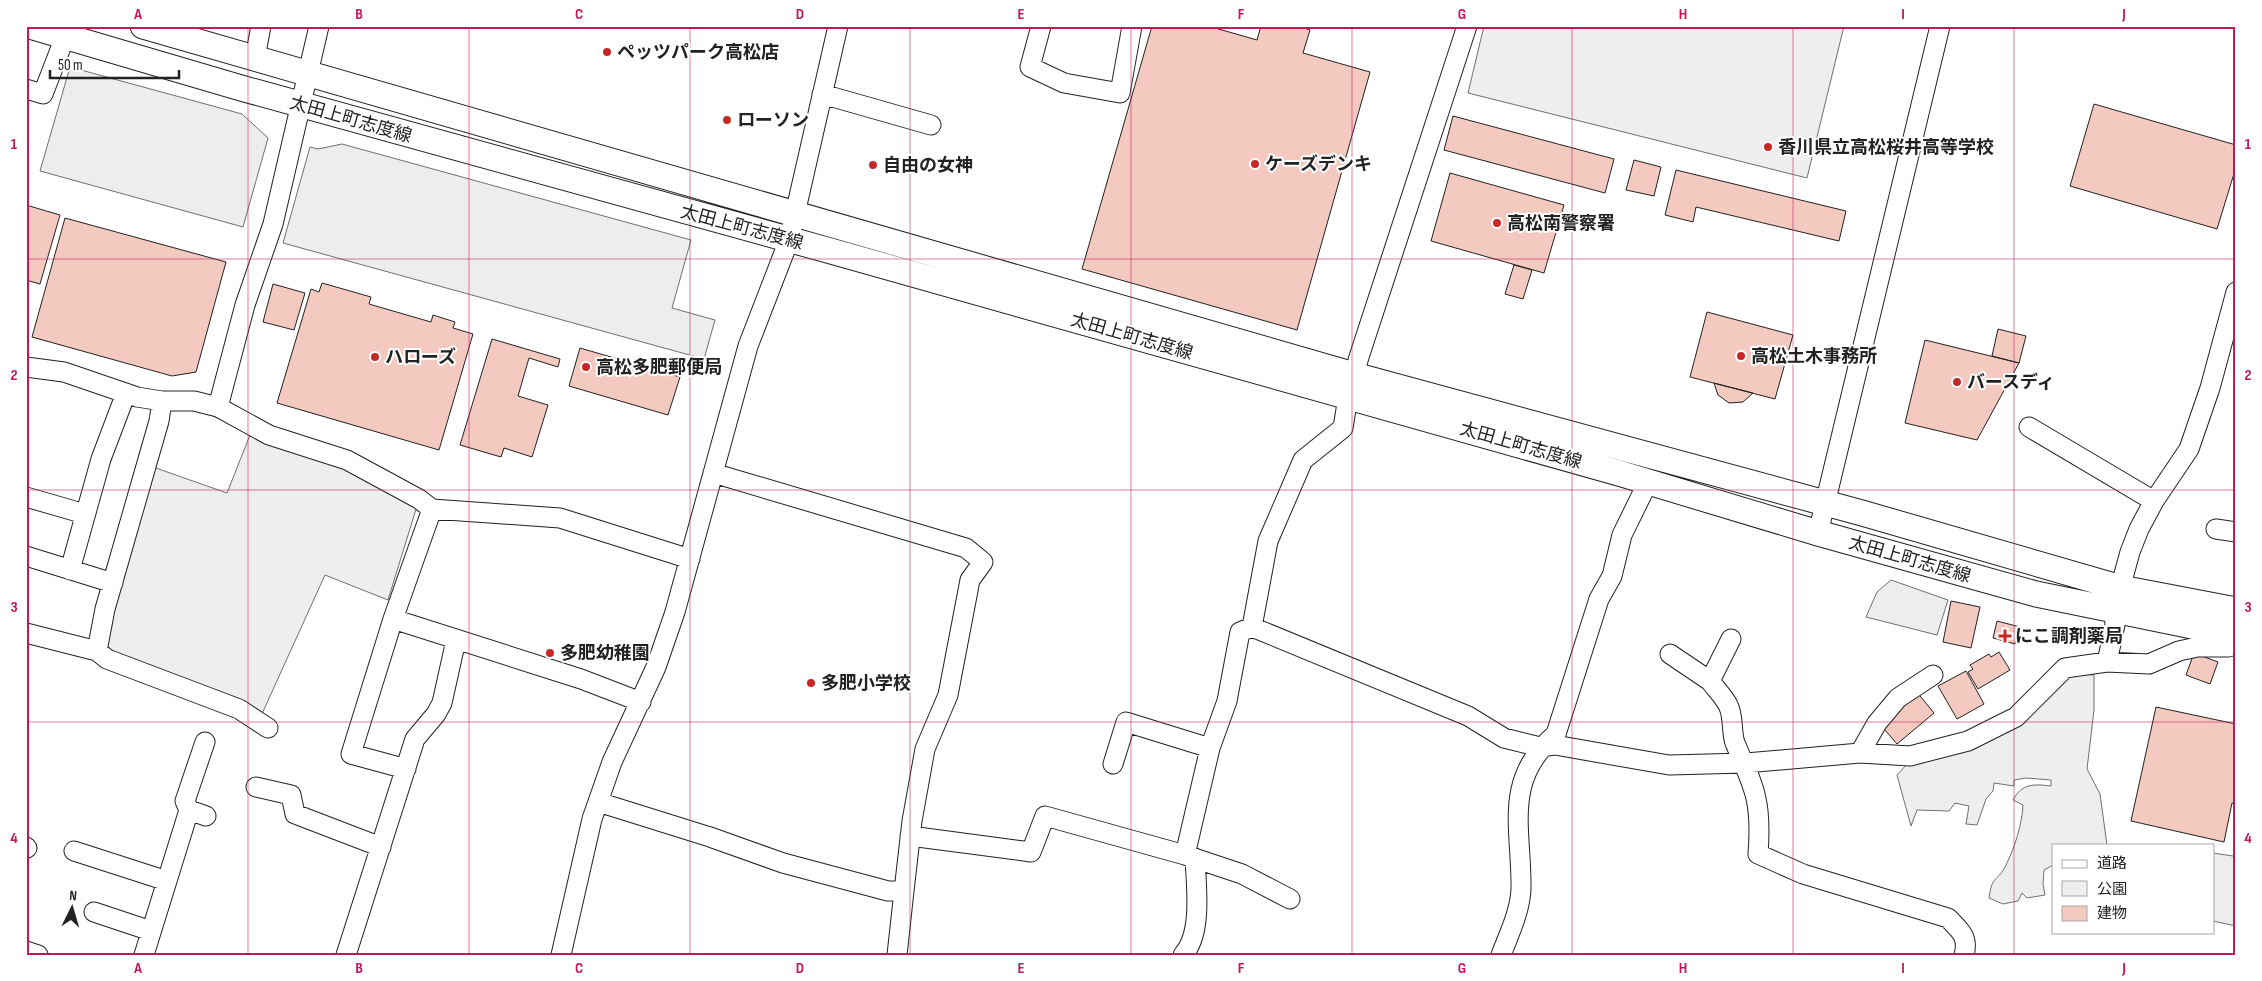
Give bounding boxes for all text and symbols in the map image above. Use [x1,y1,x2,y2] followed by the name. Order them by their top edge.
[133,5,142,24] text: A
[355,5,363,24] text: B
[575,5,583,24] text: C
[796,5,804,24] text: D
[1018,5,1025,24] text: E
[1238,5,1245,24] text: F
[1458,5,1466,24] text: G
[1679,5,1687,24] text: H
[1901,5,1905,24] text: I
[2121,5,2126,24] text: J
[617,42,779,63] place label: ペッツパーク高松店
[601,46,613,58] marker: ペッツパーク高松店
[50,48,179,80] scale bar
[58,56,83,75] text: 50 m
[287,92,414,147] street label: 太田上町志度線
[737,110,809,131] place label: ローソン
[721,114,733,126] marker: ローソン
[11,135,18,154] text: 1
[2245,135,2252,154] text: 1
[1778,137,1994,158] place label: 香川県立高松桜井高等学校
[1762,141,1774,153] marker: 香川県立高松桜井高等学校
[1265,154,1372,175] place label: ケーズデンキ
[883,155,973,176] place label: 自由の女神
[1249,158,1261,170] marker: ケーズデンキ
[867,159,879,171] marker: 自由の女神
[678,201,805,254] street label: 太田上町志度線
[1507,213,1615,234] place label: 高松南警察署
[1491,217,1503,229] marker: 高松南警察署
[1068,309,1195,364] street label: 太田上町志度線
[1751,346,1877,367] place label: 高松土木事務所
[385,347,456,368] place label: ハローズ
[1735,350,1747,362] marker: 高松土木事務所
[369,351,381,363] marker: ハローズ
[596,357,722,378] place label: 高松多肥郵便局
[580,361,592,373] marker: 高松多肥郵便局
[10,366,18,385] text: 2
[2244,366,2252,385] text: 2
[1967,372,2055,393] place label: バースディ
[1951,376,1963,388] marker: バースディ
[1457,418,1584,473] street label: 太田上町志度線
[1846,532,1973,587] street label: 太田上町志度線
[10,598,18,617] text: 3
[2244,598,2252,617] text: 3
[2015,626,2123,647] place label: にこ調剤薬局
[1999,630,2011,642] marker: にこ調剤薬局
[560,643,650,664] place label: 多肥幼稚園
[544,647,556,659] marker: 多肥幼稚園
[821,673,911,694] place label: 多肥小学校
[805,677,817,689] marker: 多肥小学校
[10,829,18,848] text: 4
[2244,829,2252,848] text: 4
[2052,844,2214,934] legend
[2097,854,2127,873] text: 道路
[2097,880,2127,899] text: 公園
[48,884,98,934] north arrow
[69,887,78,904] text: N
[2097,904,2127,923] text: 建物
[133,959,142,978] text: A
[355,959,363,978] text: B
[575,959,583,978] text: C
[796,959,804,978] text: D
[1018,959,1025,978] text: E
[1238,959,1245,978] text: F
[1458,959,1466,978] text: G
[1679,959,1687,978] text: H
[1901,959,1905,978] text: I
[2121,959,2126,978] text: J

